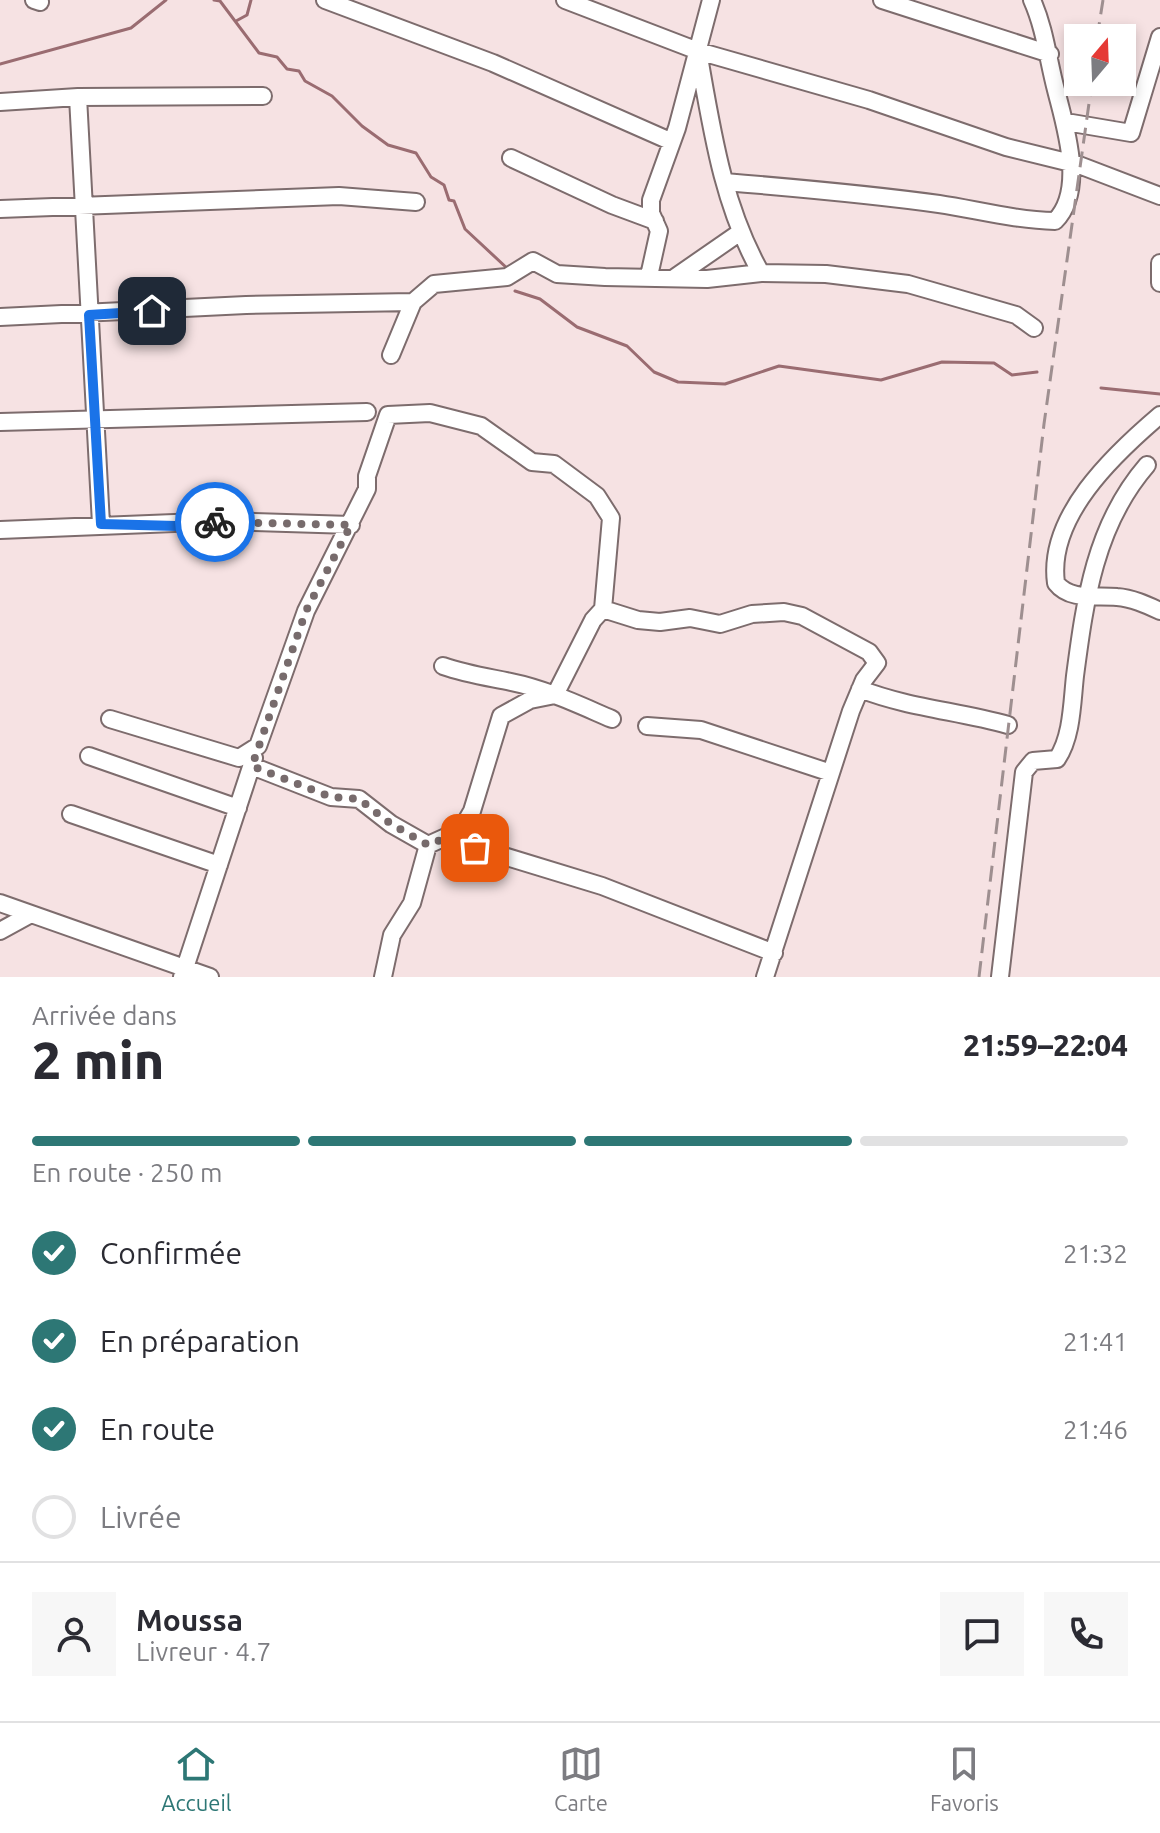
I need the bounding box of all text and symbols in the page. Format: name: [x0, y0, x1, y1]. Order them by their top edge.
north arrow: [1064, 24, 1136, 96]
map controls: [1064, 24, 1136, 96]
pin: [118, 277, 186, 345]
icon: home: [130, 289, 174, 333]
courier: [175, 482, 255, 562]
icon: bike: [193, 500, 237, 544]
pin: [441, 814, 509, 882]
icon: bag: [453, 826, 497, 870]
text: Arrivée dans: [32, 1001, 177, 1030]
text: 21:59–22:04: [963, 1028, 1128, 1062]
text: 2 min: [32, 1031, 164, 1089]
text: En route · 250 m: [32, 1158, 222, 1187]
icon: check: [32, 1231, 76, 1275]
text: Confirmée: [100, 1236, 242, 1270]
text: 21:32: [1063, 1239, 1128, 1268]
icon: check: [32, 1319, 76, 1363]
text: En préparation: [100, 1324, 300, 1358]
text: 21:41: [1063, 1327, 1128, 1356]
icon: check: [32, 1407, 76, 1451]
text: En route: [100, 1412, 215, 1446]
text: 21:46: [1063, 1415, 1128, 1444]
text: Livrée: [100, 1500, 182, 1534]
button: person: [32, 1592, 116, 1676]
button: chat: [940, 1592, 1024, 1676]
button: phone: [1044, 1592, 1128, 1676]
text: Moussa: [136, 1603, 243, 1637]
text: Livreur · 4.7: [136, 1637, 271, 1666]
tab: Accueil: [161, 1742, 232, 1815]
tab: Carte: [554, 1742, 608, 1815]
tab: Favoris: [930, 1742, 999, 1815]

